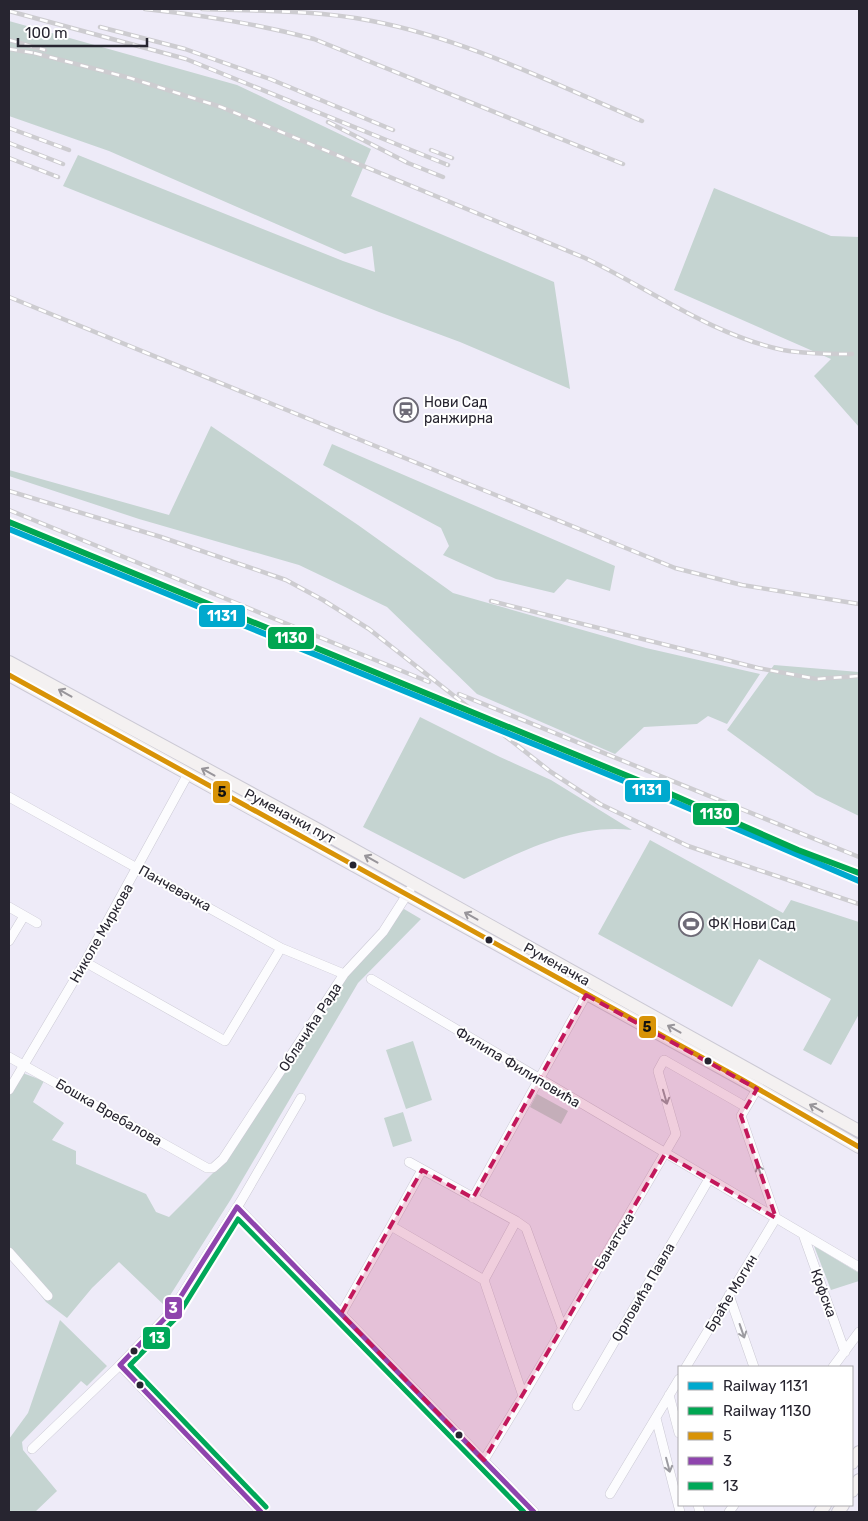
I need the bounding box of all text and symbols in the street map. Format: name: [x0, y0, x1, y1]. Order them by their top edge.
scale bar: [18, 15, 146, 47]
text: 100 m: [25, 24, 67, 42]
place label: Нови Сад ранжирна: [424, 394, 493, 427]
station icon: Нови Сад ранжирна: [393, 397, 419, 423]
line badge: 1131: [198, 604, 246, 628]
text: 1131: [207, 608, 237, 625]
line badge: 1130: [267, 626, 315, 650]
text: 1130: [275, 630, 307, 647]
one-way arrow: [58, 688, 73, 698]
one-way arrow: [201, 766, 215, 776]
line badge: 1131: [624, 779, 671, 803]
line badge: 5: [212, 780, 231, 804]
text: 1131: [632, 782, 662, 799]
text: 5: [217, 784, 227, 801]
street label: Руменачки пут: [241, 785, 338, 848]
line badge: 1130: [692, 802, 740, 826]
text: 1130: [700, 806, 732, 823]
one-way arrow: [364, 854, 379, 864]
unlabelled marker: [348, 860, 358, 870]
street label: Панчевачка: [136, 862, 214, 915]
street label: Николе Миркова: [66, 881, 137, 986]
one-way arrow: [465, 910, 479, 920]
sports icon: ФК Нови Сад: [678, 911, 704, 937]
place label: ФК Нови Сад: [708, 916, 796, 933]
unlabelled marker: [484, 935, 494, 945]
street label: Руменачка: [521, 939, 593, 990]
street label: Облачића Рада: [275, 980, 345, 1075]
line badge: 5: [638, 1015, 657, 1039]
text: 5: [642, 1019, 652, 1036]
street label: Филипа Филиповића: [452, 1023, 583, 1111]
one-way arrow: [667, 1024, 682, 1034]
unlabelled marker: [703, 1056, 713, 1066]
street label: Бошка Вребалова: [53, 1075, 165, 1150]
one-way arrow: [661, 1088, 671, 1104]
one-way arrow: [810, 1102, 824, 1112]
one-way arrow: [755, 1165, 764, 1180]
street label: Банатска: [591, 1210, 638, 1273]
street label: Орловића Павла: [608, 1240, 679, 1345]
street label: Браће Могин: [702, 1252, 761, 1335]
street label: Крфска: [807, 1267, 840, 1320]
line badge: 3: [164, 1296, 183, 1320]
text: 3: [168, 1300, 178, 1317]
one-way arrow: [738, 1323, 747, 1339]
line badge: 13: [142, 1326, 171, 1350]
text: 13: [149, 1330, 165, 1347]
unlabelled marker: [129, 1346, 139, 1356]
legend: [678, 1366, 853, 1506]
text: Railway 1131: [723, 1377, 808, 1395]
unlabelled marker: [135, 1380, 145, 1390]
text: Railway 1130: [723, 1402, 811, 1420]
text: 5: [723, 1427, 732, 1445]
unlabelled marker: [454, 1430, 464, 1440]
text: 3: [723, 1452, 732, 1470]
one-way arrow: [664, 1457, 673, 1473]
text: 13: [723, 1477, 738, 1495]

